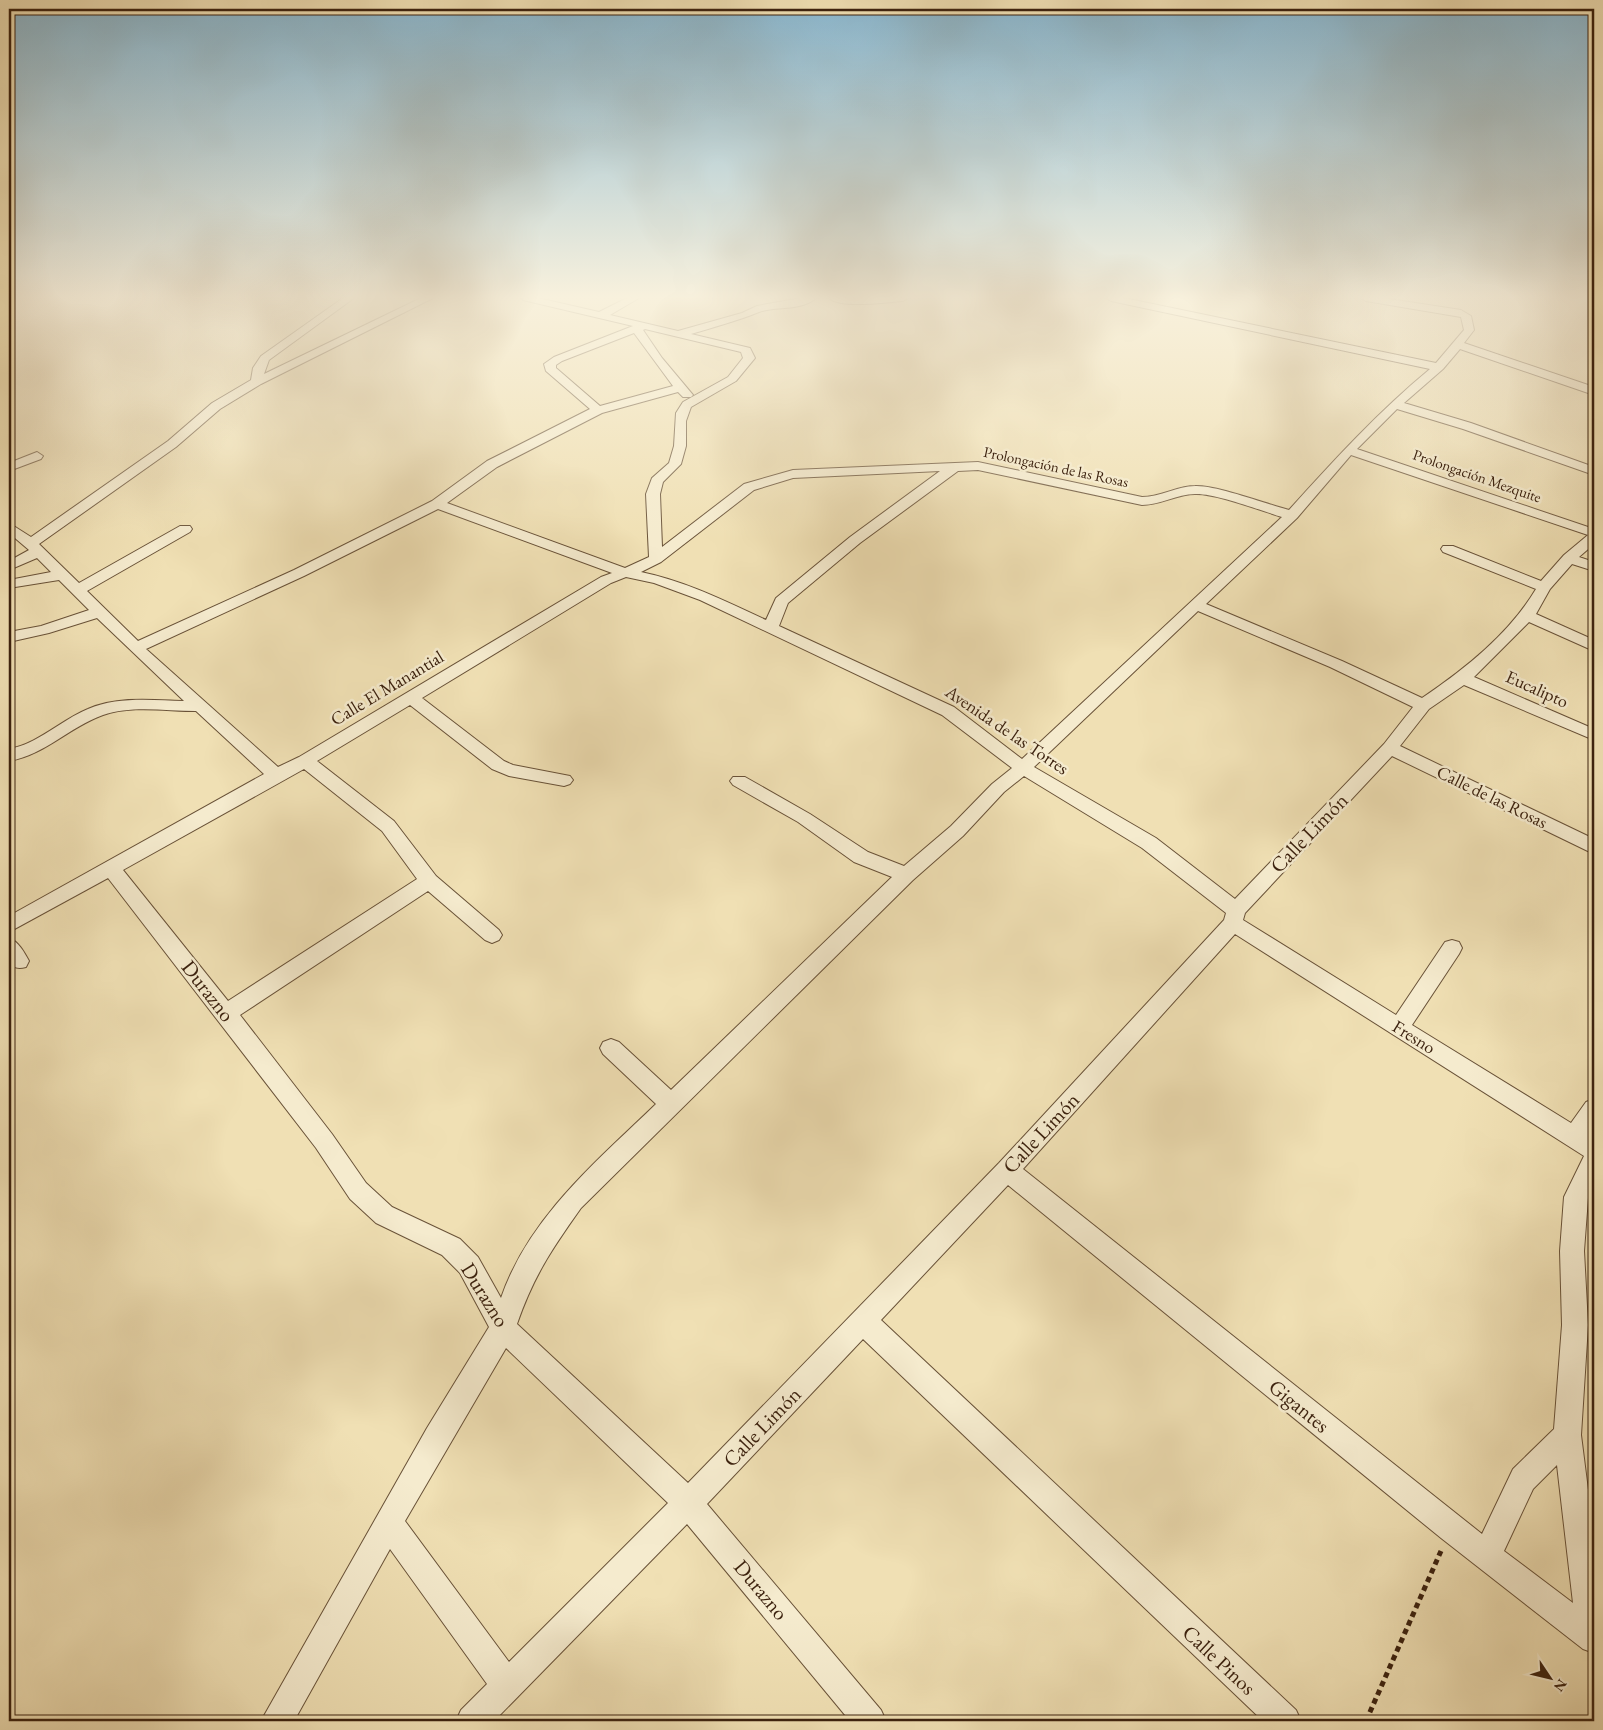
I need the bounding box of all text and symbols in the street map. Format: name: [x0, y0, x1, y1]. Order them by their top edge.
street label: Prolongación de las Rosas: [982, 442, 1130, 491]
street label: Prolongación Mezquite: [1410, 445, 1544, 506]
street label: Calle El Manantial: [326, 645, 448, 730]
street label: Eucalipto: [1502, 665, 1572, 713]
street label: Avenida de las Torres: [940, 679, 1074, 779]
street label: Calle de las Rosas: [1433, 760, 1552, 833]
street label: Calle Limón: [1264, 787, 1353, 878]
street label: Durazno: [176, 954, 241, 1027]
street label: Fresno: [1388, 1015, 1440, 1059]
street label: Calle Limón: [996, 1087, 1085, 1179]
street label: Durazno: [455, 1257, 516, 1332]
street label: Gigantes: [1263, 1373, 1335, 1438]
street label: Calle Limón: [717, 1381, 806, 1472]
street label: Durazno: [728, 1554, 795, 1626]
street label: Calle Pinos: [1177, 1619, 1262, 1701]
north arrow: [1526, 1652, 1576, 1702]
text: N: [1550, 1676, 1571, 1696]

